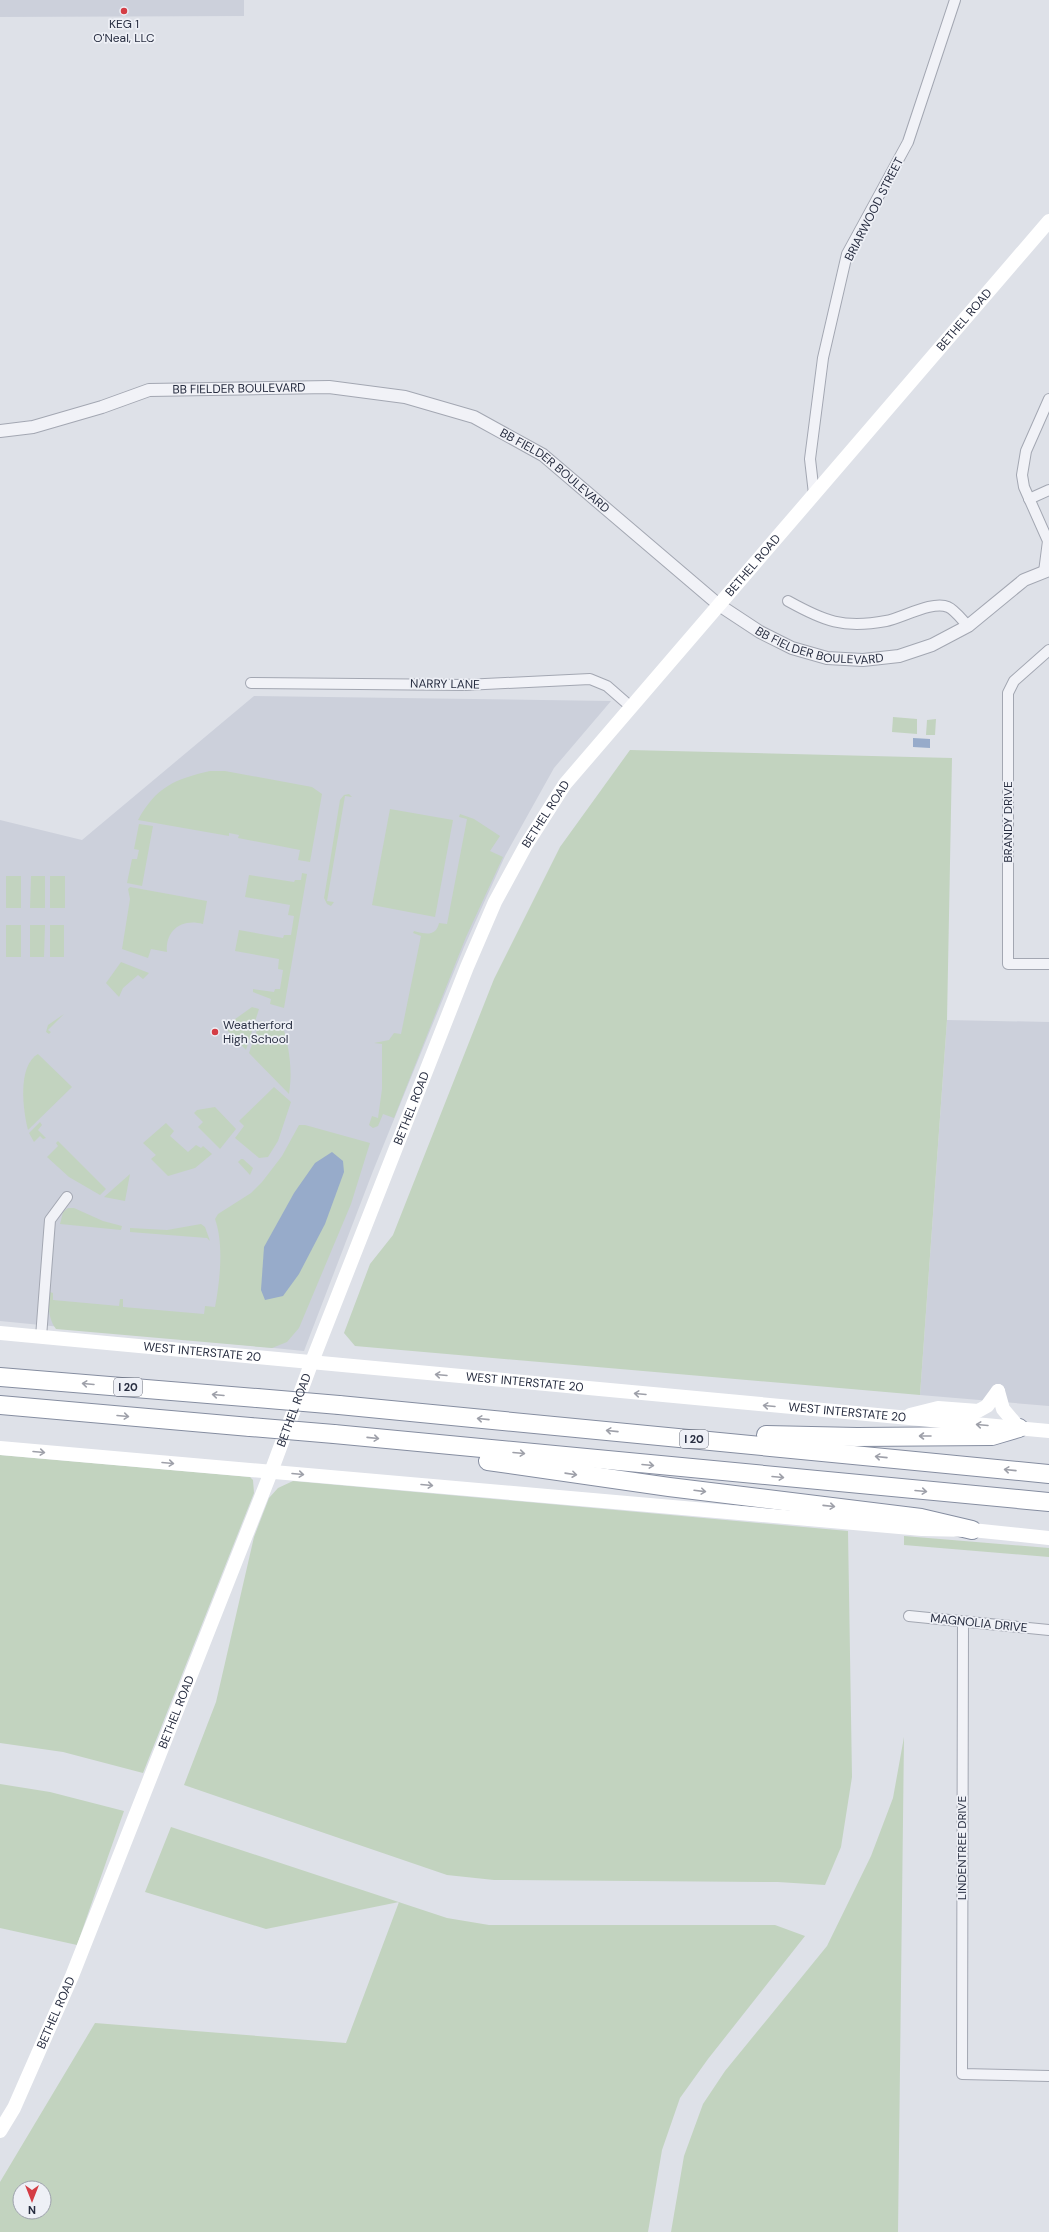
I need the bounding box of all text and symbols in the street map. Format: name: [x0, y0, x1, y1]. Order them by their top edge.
marker: KEG 1 O'Neal, LLC: [119, 6, 129, 16]
place label: KEG 1 O'Neal, LLC: [93, 16, 155, 46]
street label: BRIARWOOD STREET: [841, 154, 907, 264]
street label: BETHEL ROAD: [933, 285, 995, 354]
street label: BB FIELDER BOULEVARD: [172, 379, 306, 398]
street label: BB FIELDER BOULEVARD: [497, 425, 613, 516]
street label: BETHEL ROAD: [722, 531, 784, 600]
street label: BB FIELDER BOULEVARD: [752, 623, 884, 668]
street label: NARRY LANE: [410, 675, 480, 693]
street label: BETHEL ROAD: [518, 777, 573, 851]
street label: BRANDY DRIVE: [1000, 781, 1016, 863]
place label: Weatherford High School: [223, 1017, 293, 1047]
marker: Weatherford High School: [210, 1027, 220, 1037]
street label: BETHEL ROAD: [390, 1069, 433, 1147]
street label: WEST INTERSTATE 20: [143, 1338, 262, 1365]
street label: WEST INTERSTATE 20: [465, 1369, 584, 1395]
street label: BETHEL ROAD: [273, 1371, 315, 1449]
one-way arrow: [435, 1372, 448, 1379]
road number: I 20: [114, 1378, 142, 1396]
one-way arrow: [82, 1381, 95, 1388]
one-way arrow: [634, 1390, 647, 1397]
one-way arrow: [212, 1391, 225, 1398]
street label: WEST INTERSTATE 20: [788, 1399, 907, 1426]
one-way arrow: [763, 1402, 776, 1409]
one-way arrow: [116, 1413, 129, 1420]
one-way arrow: [477, 1415, 490, 1422]
one-way arrow: [976, 1421, 989, 1429]
one-way arrow: [606, 1428, 619, 1435]
road number: I 20: [680, 1430, 708, 1448]
one-way arrow: [919, 1433, 932, 1440]
one-way arrow: [366, 1435, 379, 1442]
one-way arrow: [32, 1448, 45, 1455]
one-way arrow: [512, 1449, 525, 1456]
one-way arrow: [875, 1453, 888, 1461]
one-way arrow: [161, 1459, 174, 1467]
one-way arrow: [641, 1461, 654, 1468]
one-way arrow: [1004, 1466, 1017, 1473]
one-way arrow: [564, 1470, 577, 1478]
one-way arrow: [291, 1471, 304, 1478]
one-way arrow: [771, 1473, 784, 1480]
one-way arrow: [420, 1482, 433, 1489]
one-way arrow: [693, 1487, 706, 1495]
one-way arrow: [914, 1487, 927, 1494]
one-way arrow: [822, 1503, 835, 1510]
street label: MAGNOLIA DRIVE: [930, 1610, 1029, 1636]
street label: BETHEL ROAD: [155, 1673, 198, 1751]
street label: LINDENTREE DRIVE: [954, 1796, 970, 1900]
street label: BETHEL ROAD: [33, 1974, 79, 2051]
north arrow: [12, 2180, 52, 2220]
text: N: [28, 2203, 36, 2217]

